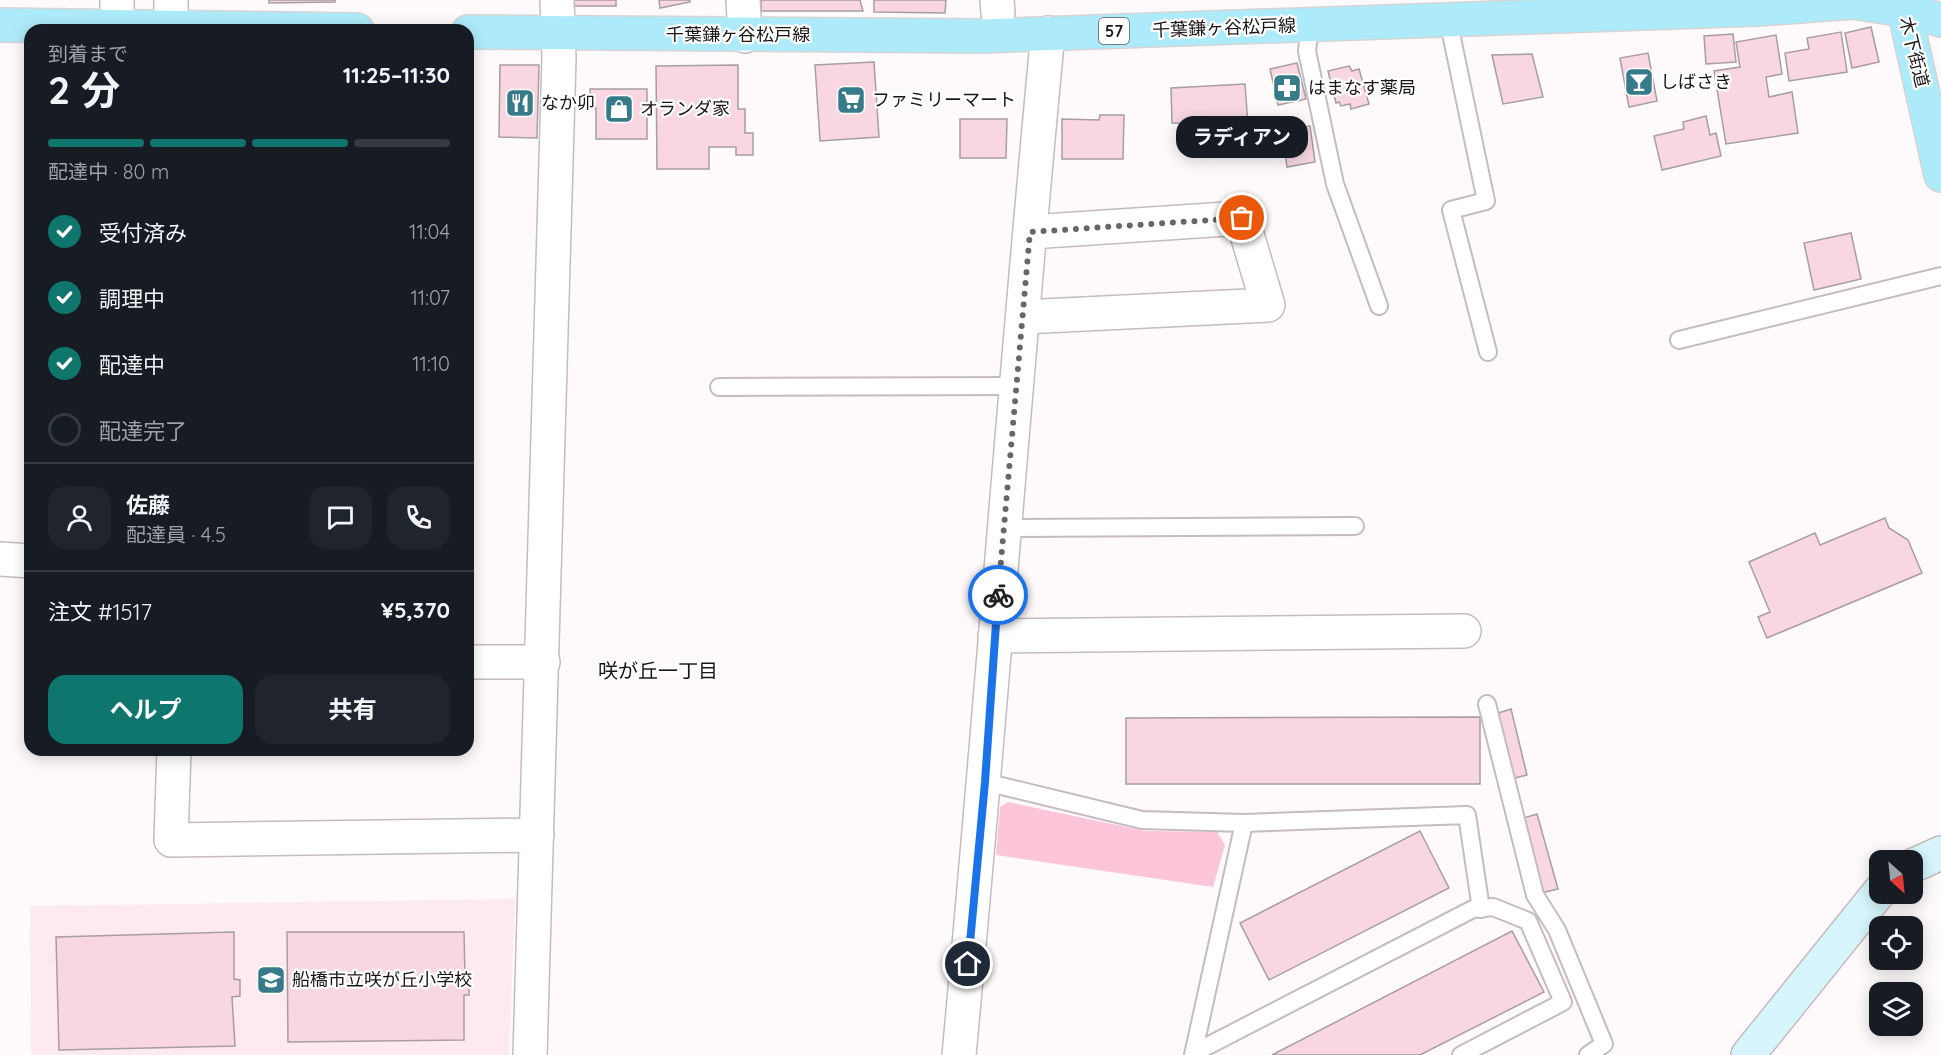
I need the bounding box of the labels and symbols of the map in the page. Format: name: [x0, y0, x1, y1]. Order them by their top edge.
street label: 千葉鎌ヶ谷松戸線: [1152, 13, 1296, 42]
street label: 木下街道: [1895, 14, 1934, 90]
road number: 57: [1099, 18, 1129, 44]
street label: 千葉鎌ヶ谷松戸線: [666, 23, 810, 46]
bar icon: しばさき: [1623, 66, 1655, 98]
place label: しばさき: [1660, 70, 1732, 93]
pharmacy icon: はまなす薬局: [1271, 72, 1303, 104]
place label: はまなす薬局: [1308, 76, 1416, 99]
supermarket icon: ファミリーマート: [835, 84, 867, 116]
restaurant icon: なか卯: [504, 87, 536, 119]
place label: ファミリーマート: [872, 88, 1016, 111]
place label: なか卯: [541, 91, 595, 114]
shop icon: オランダ家: [603, 93, 635, 125]
place label: オランダ家: [640, 97, 730, 120]
callout: ラディアン: [1176, 116, 1308, 158]
pin: [1216, 192, 1267, 243]
courier: [968, 565, 1028, 625]
district label: 咲が丘一丁目: [598, 658, 718, 683]
north arrow: [1869, 850, 1923, 904]
pin: [942, 938, 993, 989]
school or university icon: 船橋市立咲が丘小学校: [255, 964, 287, 996]
place label: 船橋市立咲が丘小学校: [292, 968, 472, 991]

